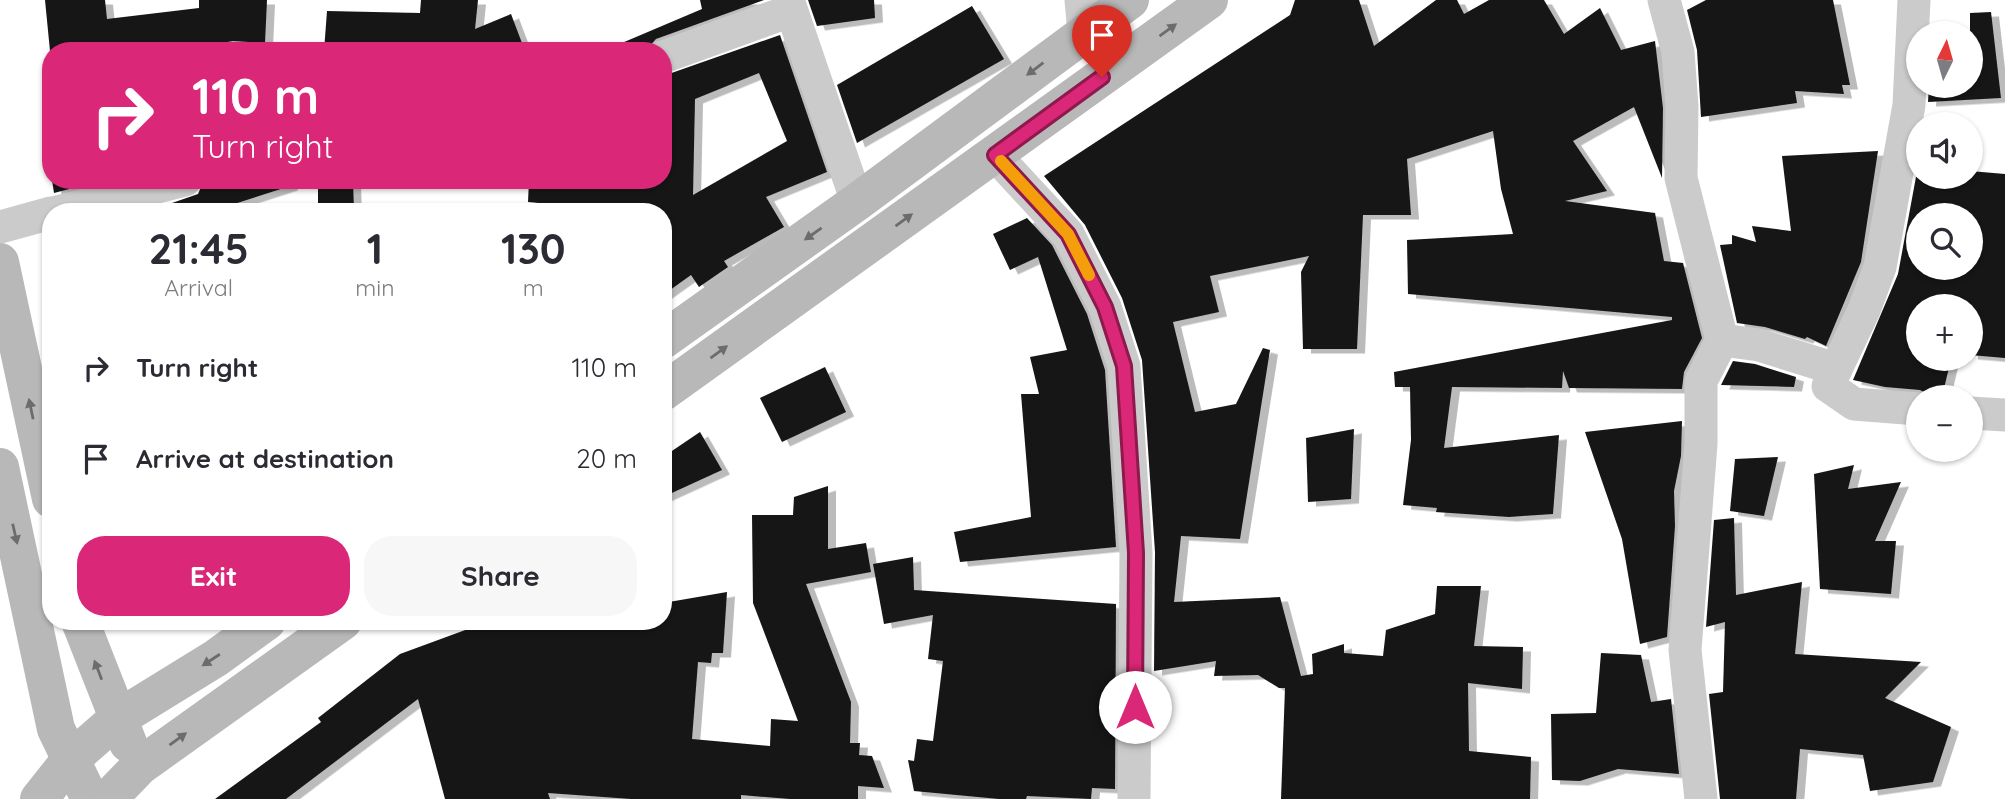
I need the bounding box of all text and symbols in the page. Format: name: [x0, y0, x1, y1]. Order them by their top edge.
pin: [1072, 5, 1132, 77]
icon: arrive: [1083, 16, 1121, 54]
north arrow: [1906, 21, 1983, 98]
map controls: [1906, 21, 1983, 462]
one-way arrow: [1159, 23, 1177, 37]
one-way arrow: [1026, 62, 1044, 76]
text: 110 m: [192, 65, 319, 126]
icon: right: [77, 70, 168, 161]
button: sound: [1906, 112, 1983, 189]
text: Turn right: [192, 126, 333, 166]
button: search: [1906, 203, 1983, 280]
one-way arrow: [895, 213, 913, 227]
text: 21:45: [148, 222, 249, 275]
text: 1: [367, 222, 383, 275]
text: 130: [501, 222, 566, 275]
one-way arrow: [804, 226, 822, 240]
text: Arrival: [164, 273, 233, 302]
text: min: [355, 273, 395, 302]
text: m: [523, 273, 544, 302]
button: +: [1906, 294, 1983, 371]
one-way arrow: [710, 345, 728, 359]
icon: right: [77, 349, 115, 387]
text: Turn right: [136, 351, 258, 384]
text: 110 m: [571, 351, 637, 384]
button: −: [1906, 385, 1983, 462]
one-way arrow: [25, 398, 36, 420]
icon: arrive: [77, 440, 115, 478]
text: Arrive at destination: [136, 442, 394, 475]
text: 20 m: [576, 442, 637, 475]
one-way arrow: [10, 523, 21, 545]
button: Exit: [77, 536, 350, 616]
button: Share: [364, 536, 637, 616]
one-way arrow: [202, 654, 221, 667]
one-way arrow: [92, 660, 103, 681]
position arrow: [1098, 670, 1172, 744]
one-way arrow: [169, 732, 187, 746]

